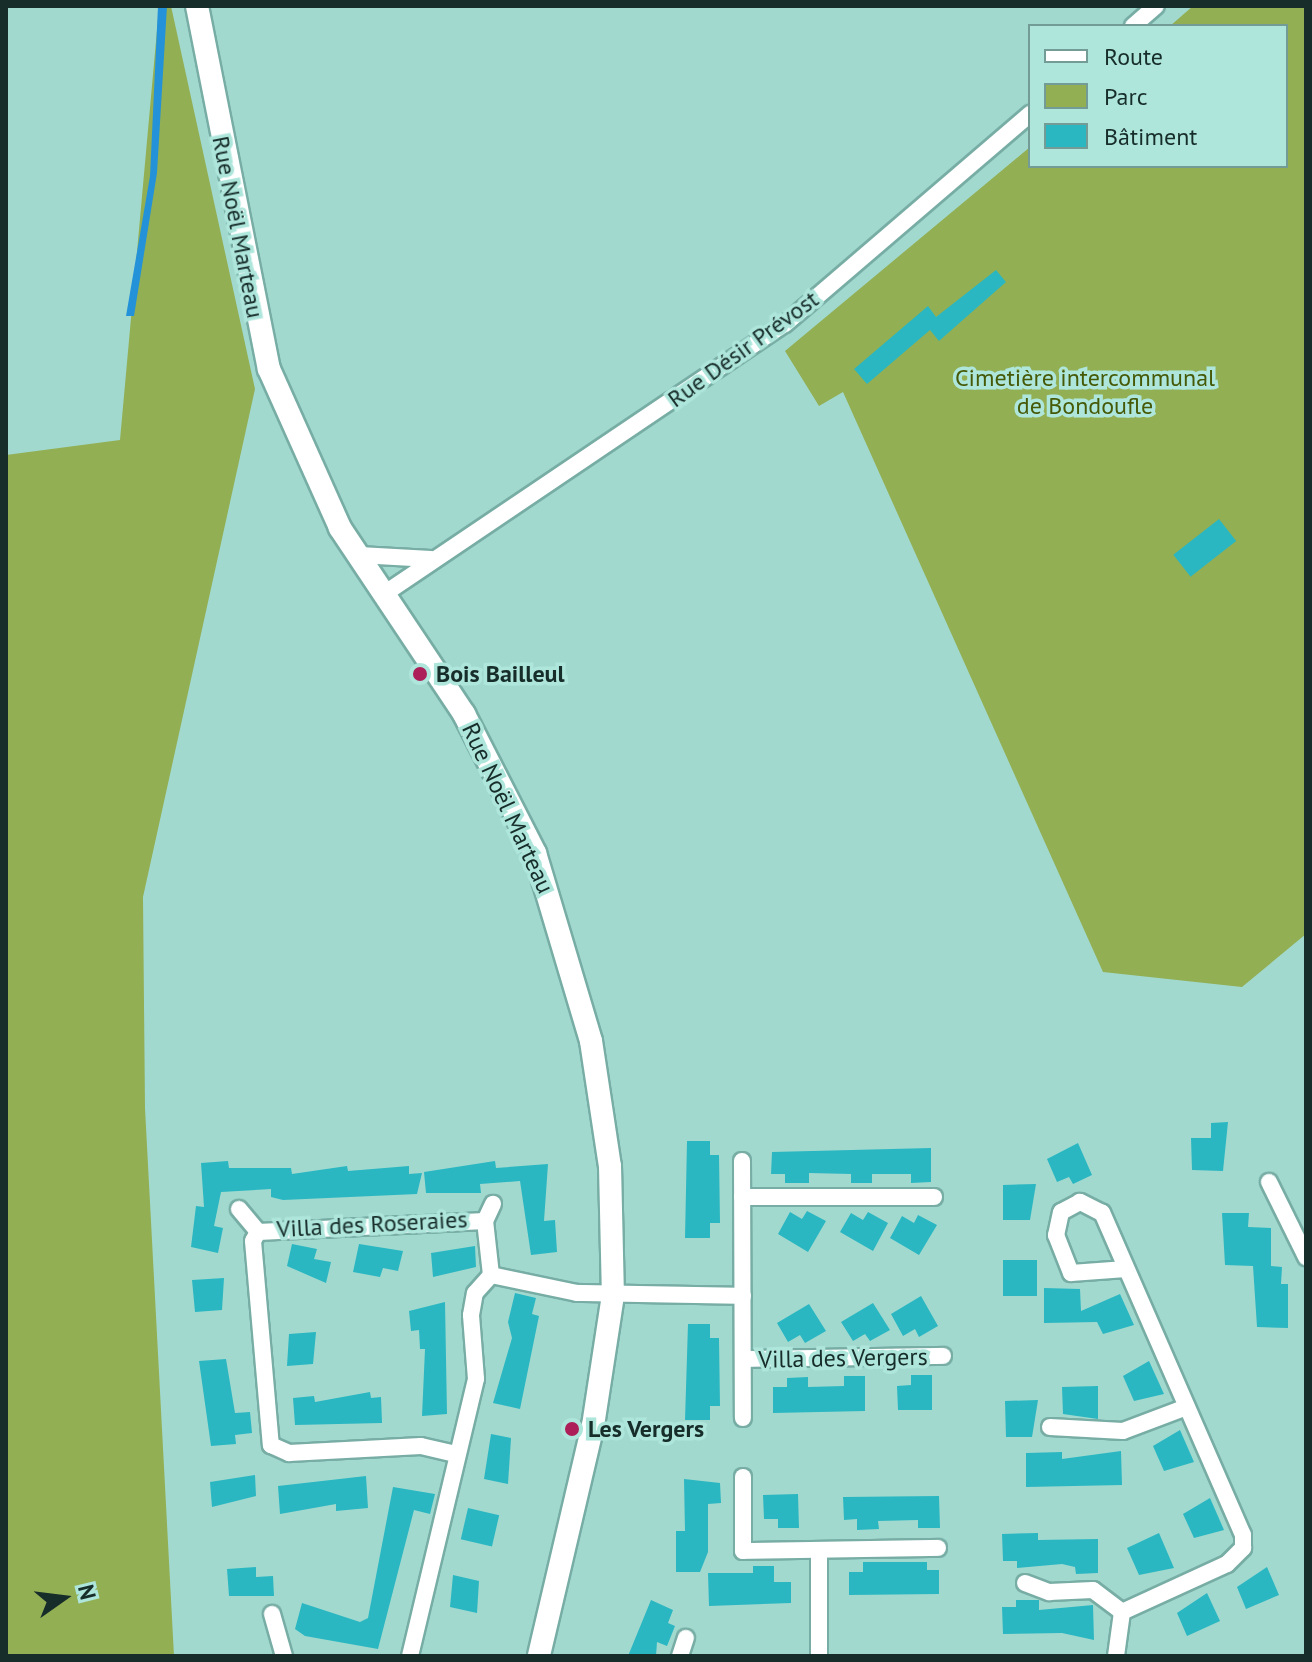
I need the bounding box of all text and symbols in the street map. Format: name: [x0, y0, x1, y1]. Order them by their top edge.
legend: [1028, 24, 1288, 168]
text: Route: [1104, 41, 1163, 72]
text: Parc: [1104, 81, 1147, 112]
text: Bâtiment: [1104, 121, 1197, 152]
street label: Rue Noël Marteau: [206, 134, 270, 320]
street label: Rue Désir Prévost: [662, 285, 824, 413]
park label: Cimetière intercommunal de Bondoufle: [955, 364, 1215, 420]
place label: Bois Bailleul: [436, 660, 565, 688]
marker: Bois Bailleul: [411, 665, 429, 683]
street label: Rue Noël Marteau: [456, 718, 560, 898]
street label: Villa des Roseraies: [276, 1205, 468, 1243]
street label: Villa des Vergers: [758, 1342, 928, 1374]
place label: Les Vergers: [588, 1415, 705, 1443]
marker: Les Vergers: [563, 1420, 581, 1438]
north arrow: [24, 1558, 104, 1638]
text: N: [72, 1582, 103, 1603]

